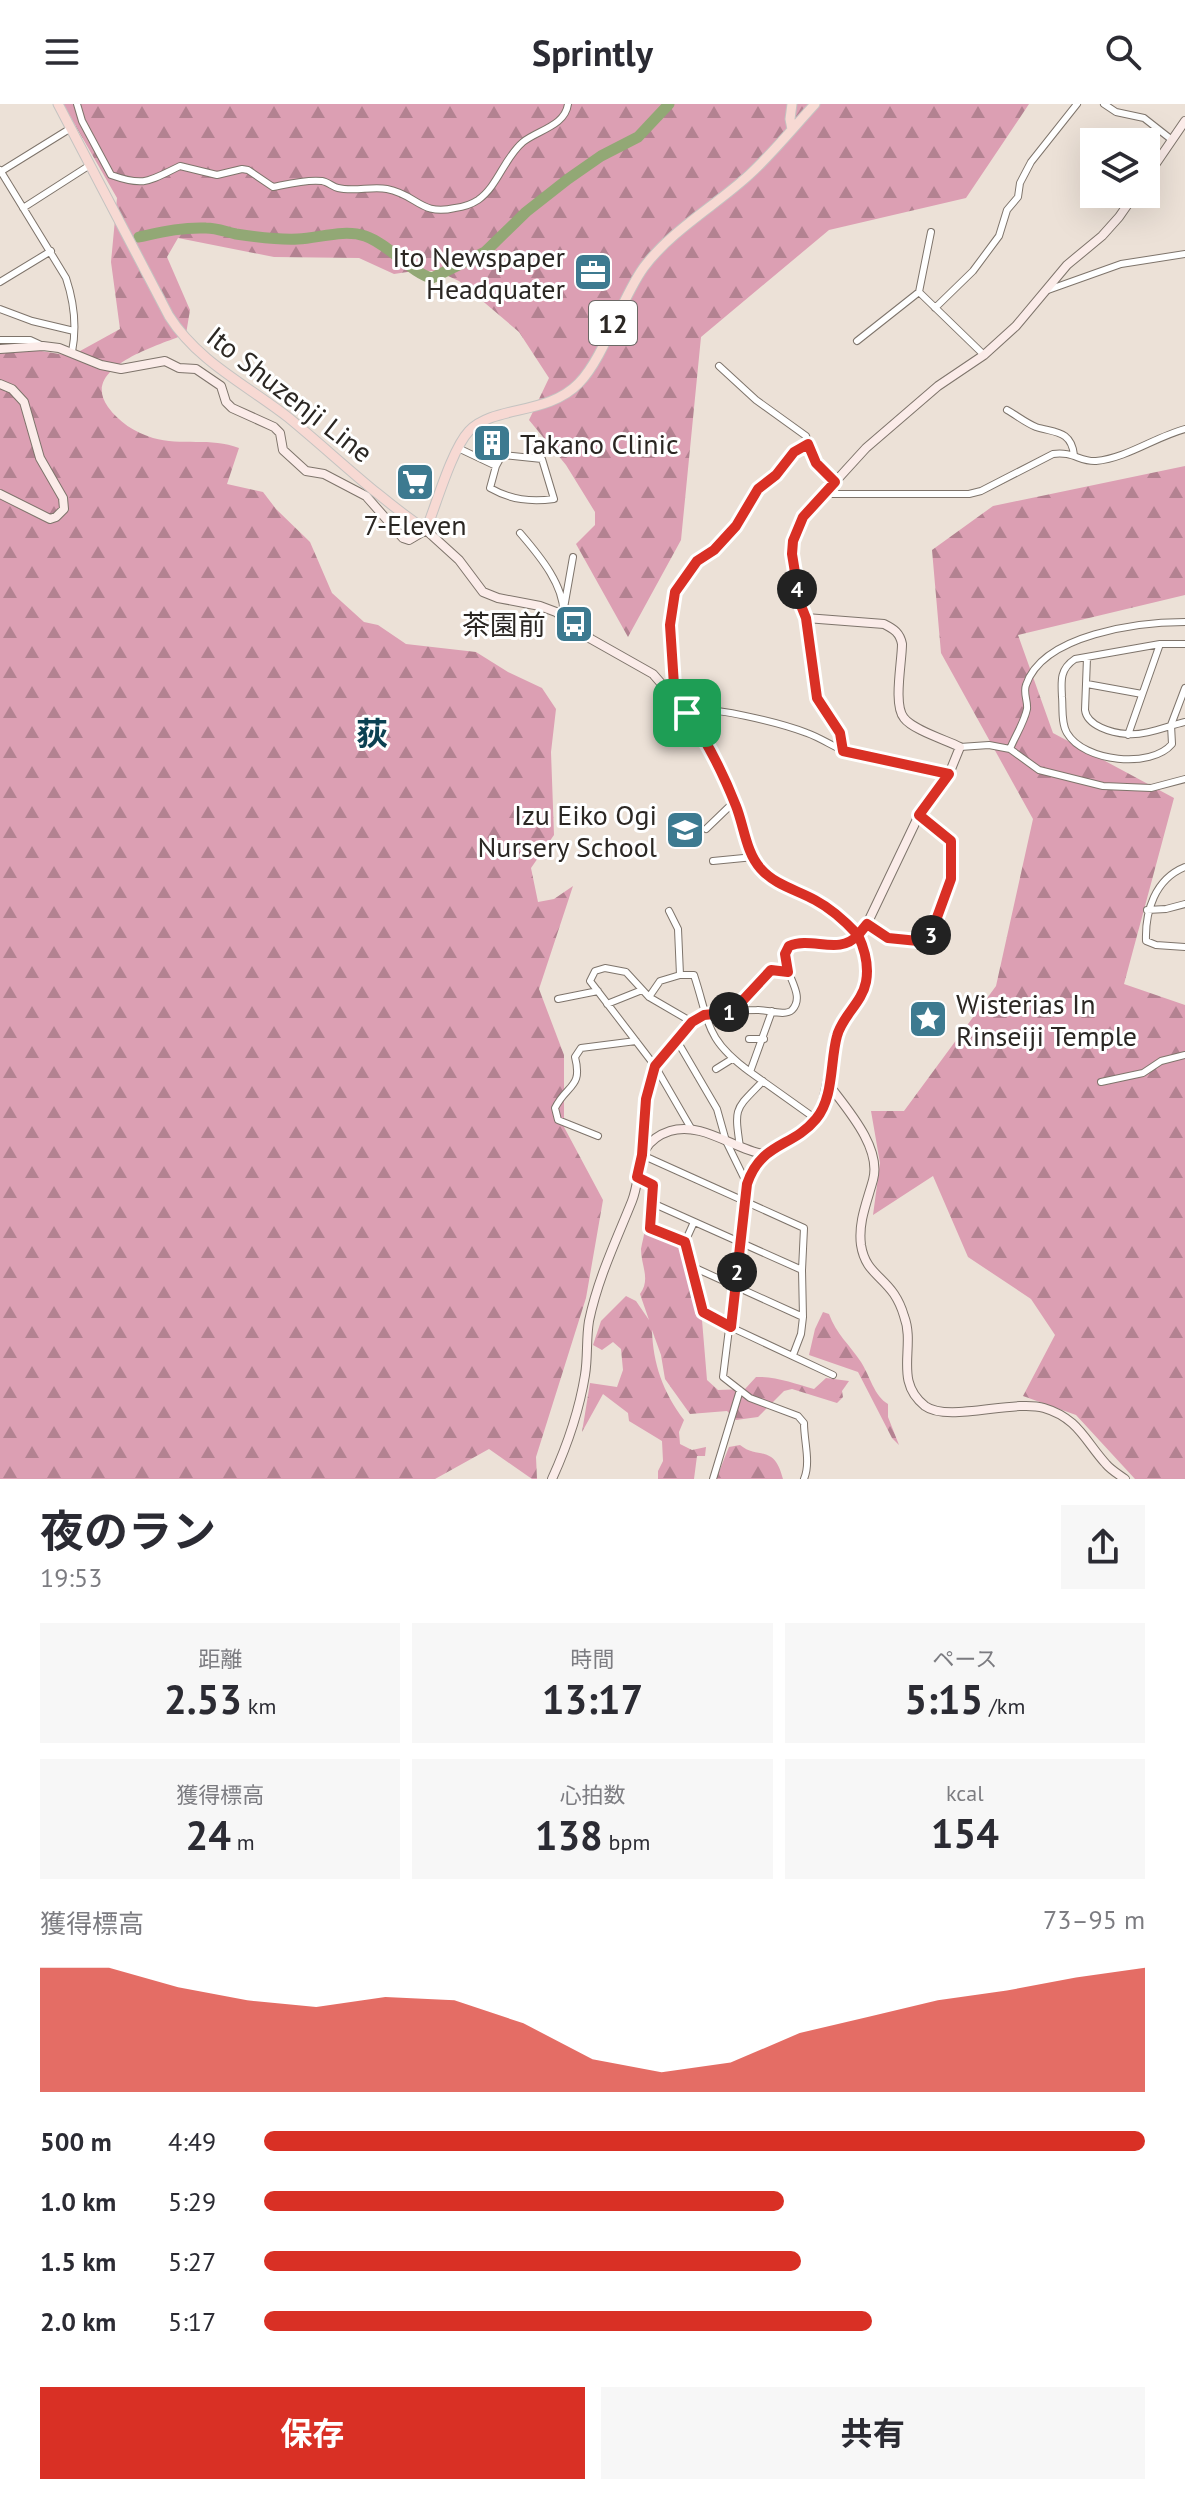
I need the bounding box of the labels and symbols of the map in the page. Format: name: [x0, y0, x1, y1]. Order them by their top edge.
place label: Ito Newspaper Headquater: [392, 238, 565, 307]
office icon: Ito Newspaper Headquater: [572, 251, 614, 293]
road number: 12: [589, 301, 637, 345]
street label: Ito Shuzenji Line: [200, 318, 380, 470]
building icon: Takano Clinic: [471, 422, 513, 464]
place label: Takano Clinic: [520, 425, 679, 462]
supermarket icon: 7-Eleven: [394, 461, 436, 503]
place label: 7-Eleven: [363, 506, 467, 543]
pin: 4: [777, 569, 817, 609]
bus stop icon: 茶園前: [553, 603, 595, 645]
place label: 茶園前: [462, 606, 546, 643]
pin: [653, 679, 721, 747]
district label: 荻: [356, 712, 388, 754]
place label: Izu Eiko Ogi Nursery School: [477, 796, 657, 865]
school or university icon: Izu Eiko Ogi Nursery School: [664, 809, 706, 851]
pin: 3: [911, 915, 951, 955]
place label: Wisterias In Rinseiji Temple: [956, 985, 1137, 1054]
pin: 1: [709, 992, 749, 1032]
place icon: Wisterias In Rinseiji Temple: [907, 998, 949, 1040]
pin: 2: [717, 1252, 757, 1292]

